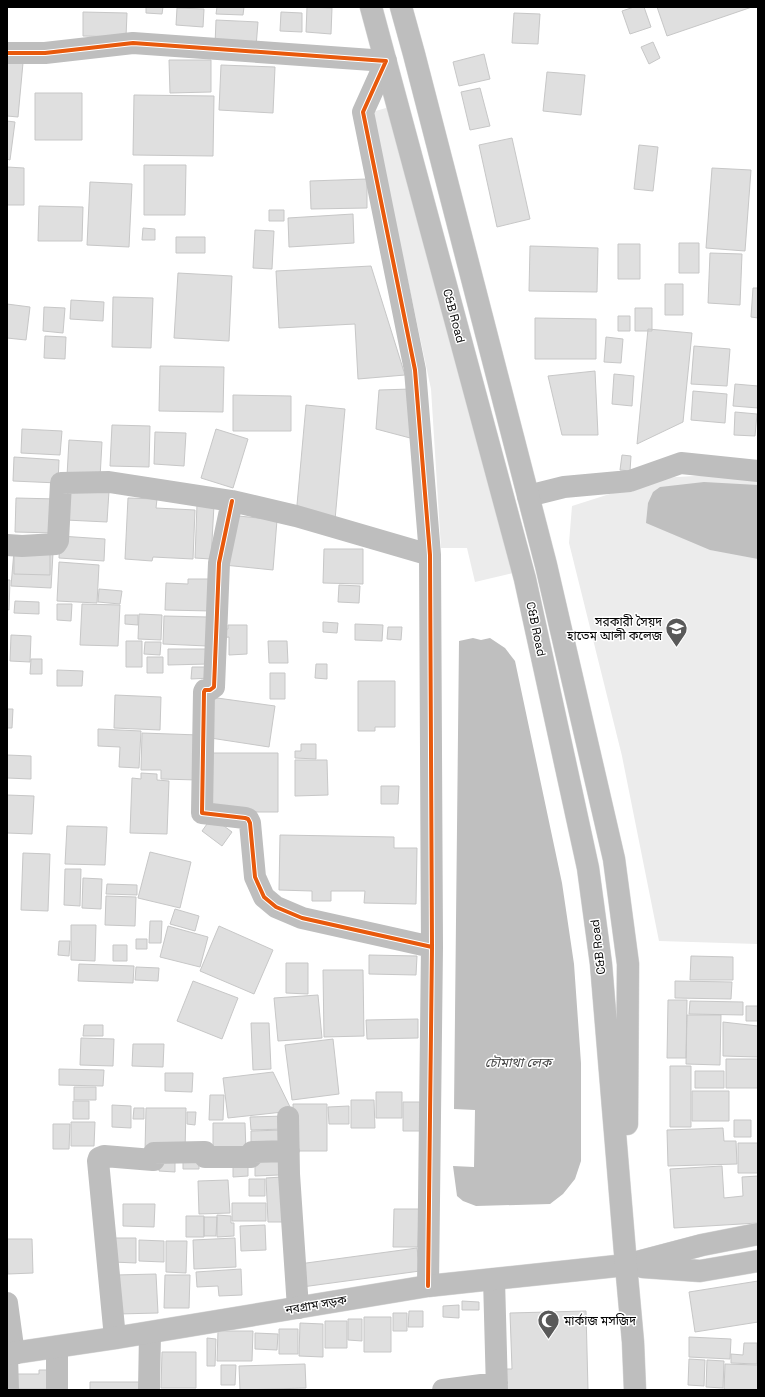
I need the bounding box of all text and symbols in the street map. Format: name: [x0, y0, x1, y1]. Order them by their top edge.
street label: C&B Road: [439, 287, 469, 345]
street label: C&B Road: [522, 600, 550, 658]
place label: সরকারী সৈয়দ হাতেম আলী কলেজ: [566, 614, 663, 644]
school or university icon: সরকারী সৈয়দ হাতেম আলী কলেজ: [664, 616, 690, 649]
street label: C&B Road: [587, 919, 609, 975]
water label: চৌমাথা লেক: [485, 1054, 554, 1071]
street label: নবগ্রাম সড়ক: [283, 1292, 348, 1318]
mosque icon: মার্কাজ মসজিদ: [536, 1308, 562, 1341]
place label: মার্কাজ মসজিদ: [563, 1313, 636, 1329]

